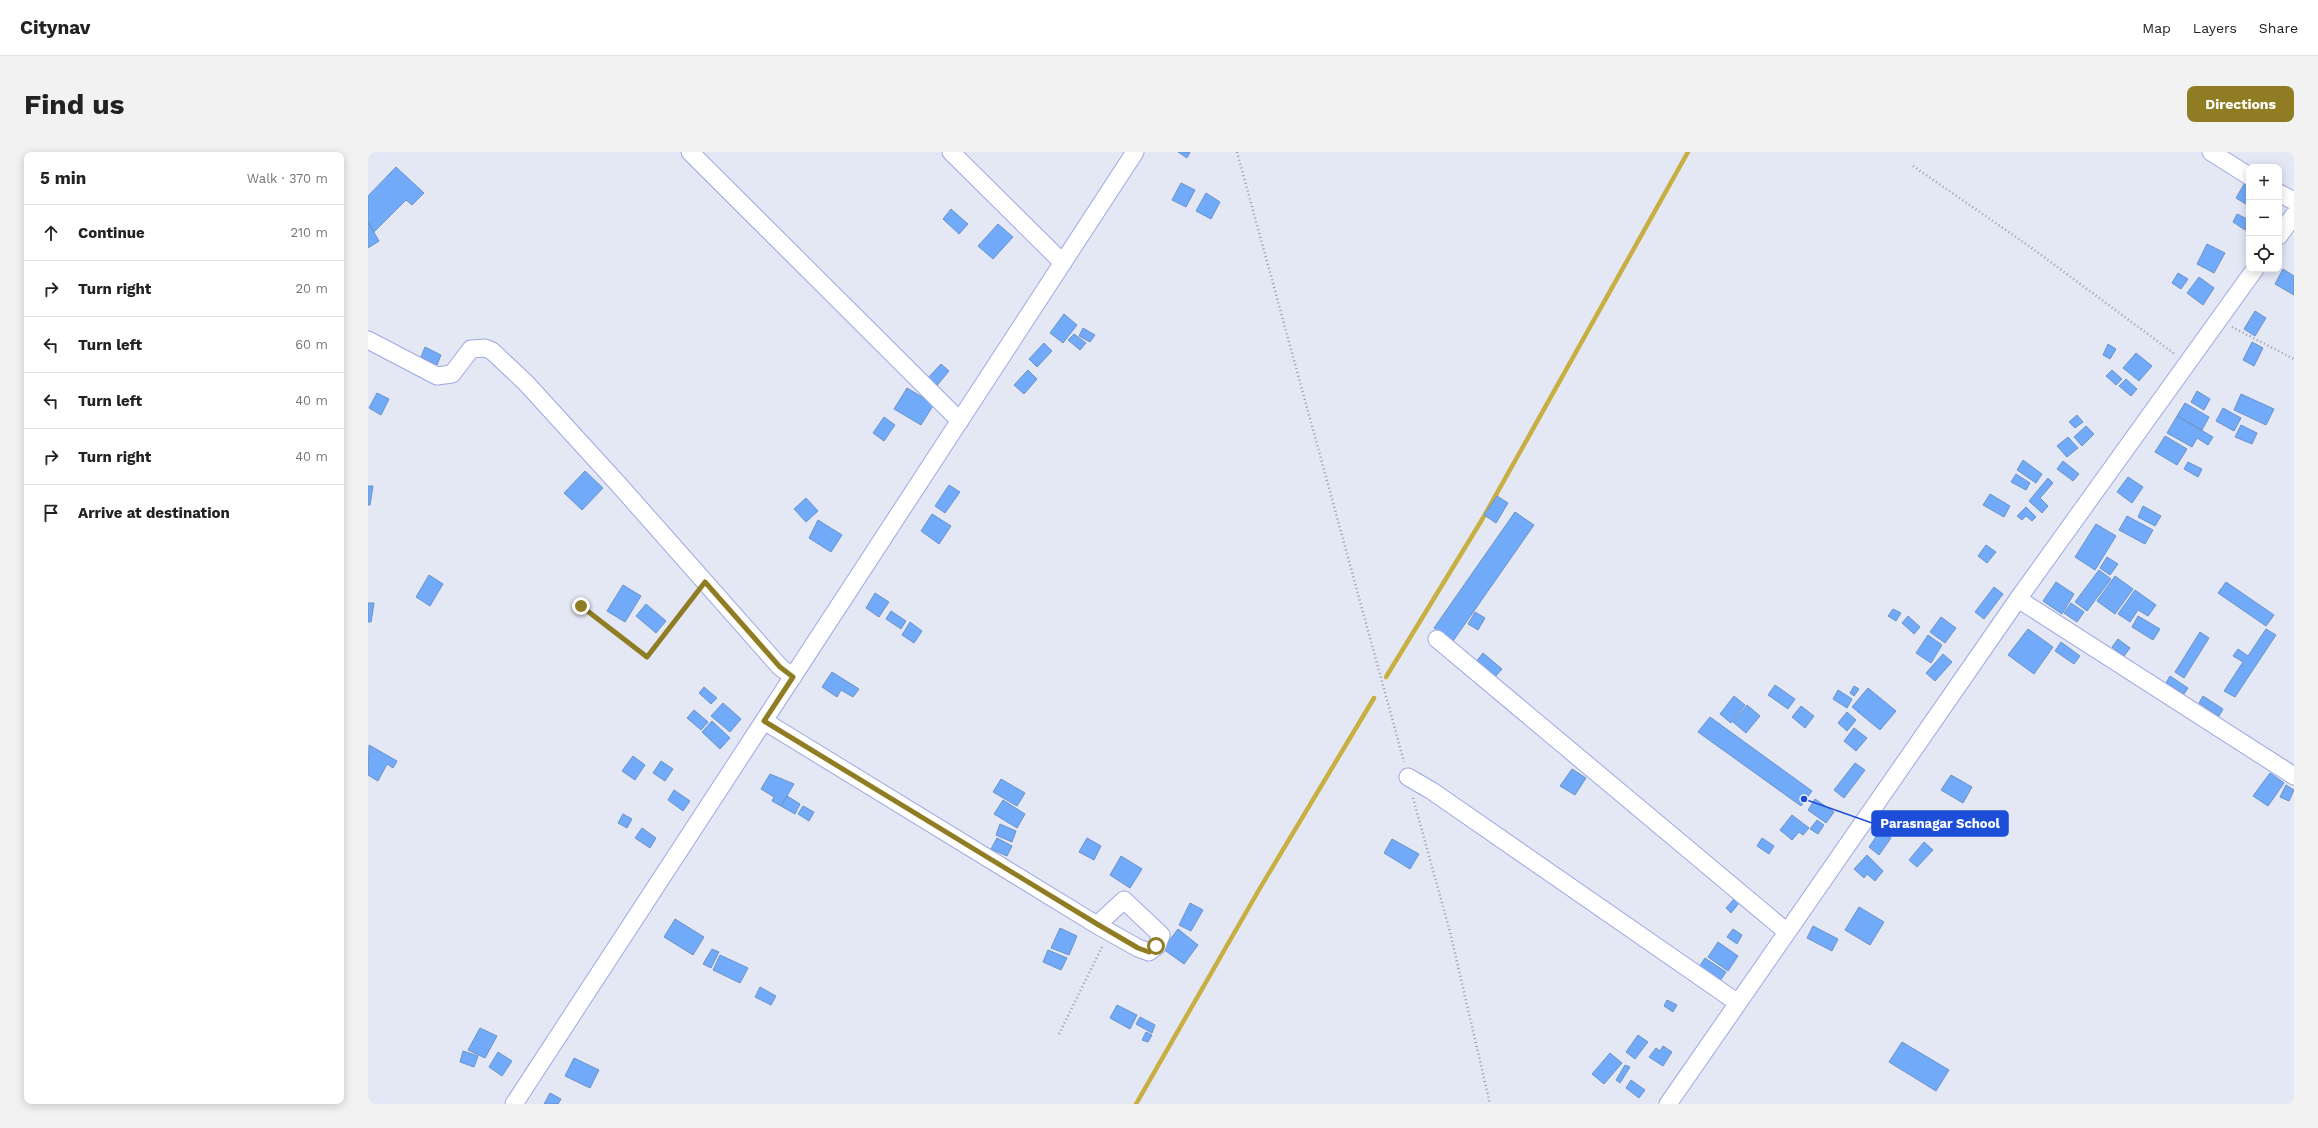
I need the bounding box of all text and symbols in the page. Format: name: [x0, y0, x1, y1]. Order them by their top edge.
text: Citynav: [20, 16, 91, 39]
text: Map: [2142, 20, 2171, 36]
text: Layers: [2193, 20, 2237, 36]
text: Share: [2259, 20, 2298, 36]
button: Directions: [2187, 86, 2294, 122]
text: Find us: [24, 88, 124, 121]
map controls: [2246, 164, 2282, 272]
button: +: [2246, 164, 2282, 200]
text: 5 min: [40, 168, 86, 188]
text: Walk · 370 m: [247, 171, 328, 186]
button: −: [2246, 200, 2282, 236]
icon: ahead: [40, 222, 62, 244]
text: Continue: [78, 224, 145, 242]
text: 210 m: [290, 225, 328, 240]
button: locate: [2246, 236, 2282, 272]
icon: right: [40, 278, 62, 300]
text: Turn right: [78, 280, 151, 298]
text: 20 m: [296, 281, 328, 296]
icon: left: [40, 334, 62, 356]
text: Turn left: [78, 336, 142, 354]
text: 60 m: [295, 337, 328, 352]
icon: left: [40, 390, 62, 412]
text: Turn left: [78, 392, 142, 410]
text: 40 m: [295, 393, 328, 408]
icon: right: [40, 446, 62, 468]
text: Turn right: [78, 448, 151, 466]
text: 40 m: [295, 449, 328, 464]
icon: arrive: [40, 502, 62, 524]
text: Arrive at destination: [78, 504, 230, 522]
route end: [572, 597, 590, 615]
callout: Parasnagar School: [1872, 811, 2008, 836]
text: Parasnagar School: [1880, 816, 2000, 831]
route start: [1147, 937, 1165, 955]

